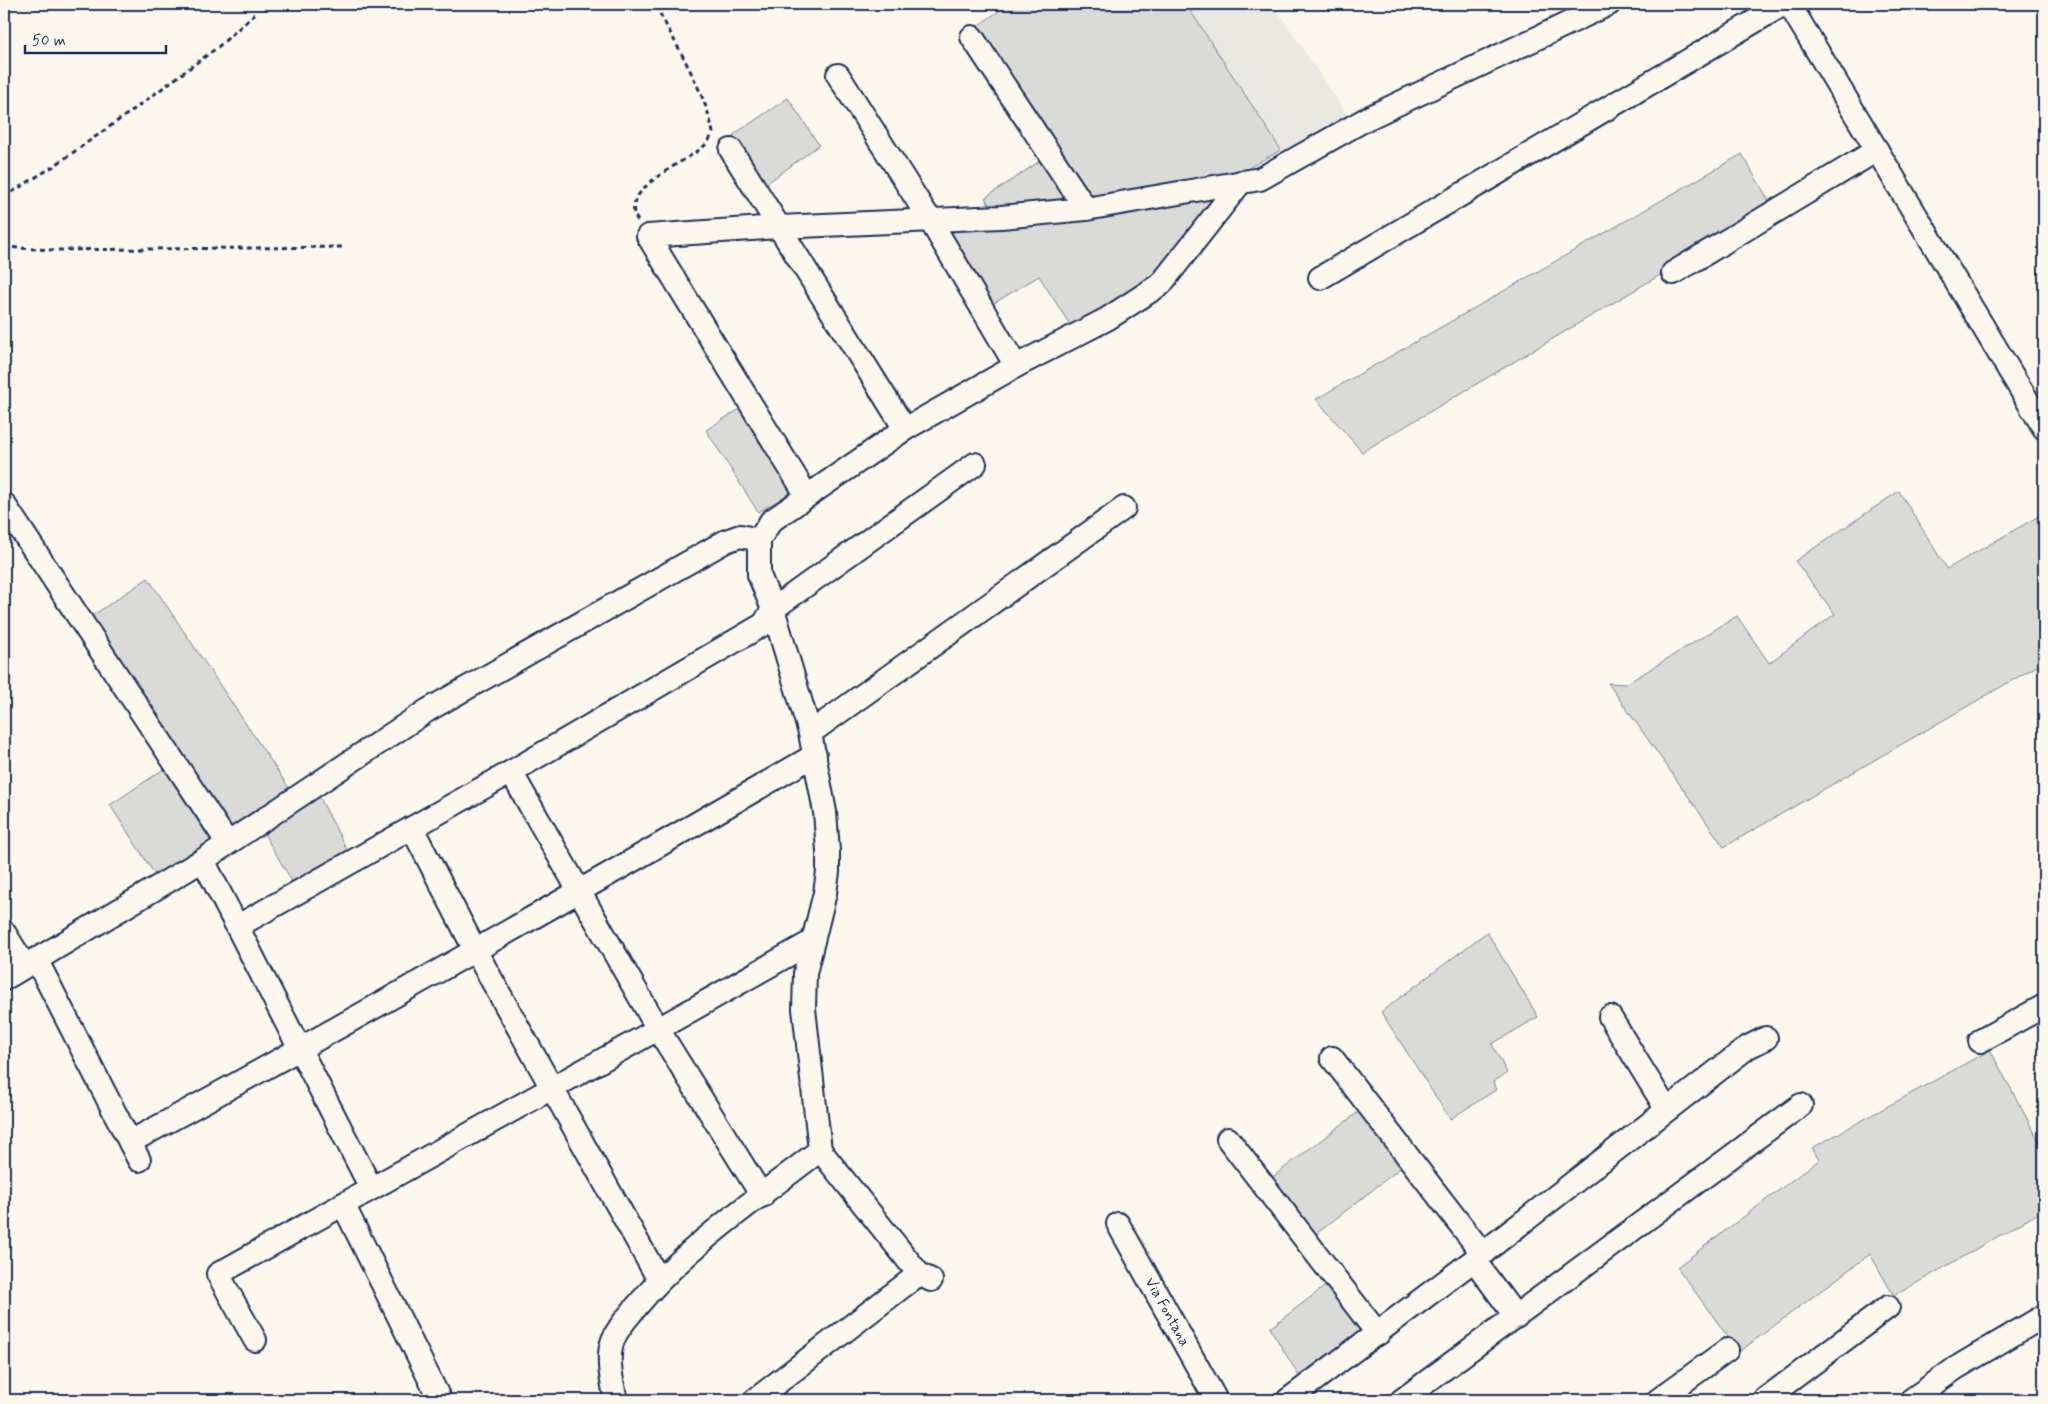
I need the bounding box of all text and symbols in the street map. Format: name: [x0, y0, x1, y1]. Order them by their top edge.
scale bar: [25, 22, 166, 54]
text: 50 m: [32, 31, 66, 51]
street label: Via Fontana: [1140, 1274, 1194, 1350]

